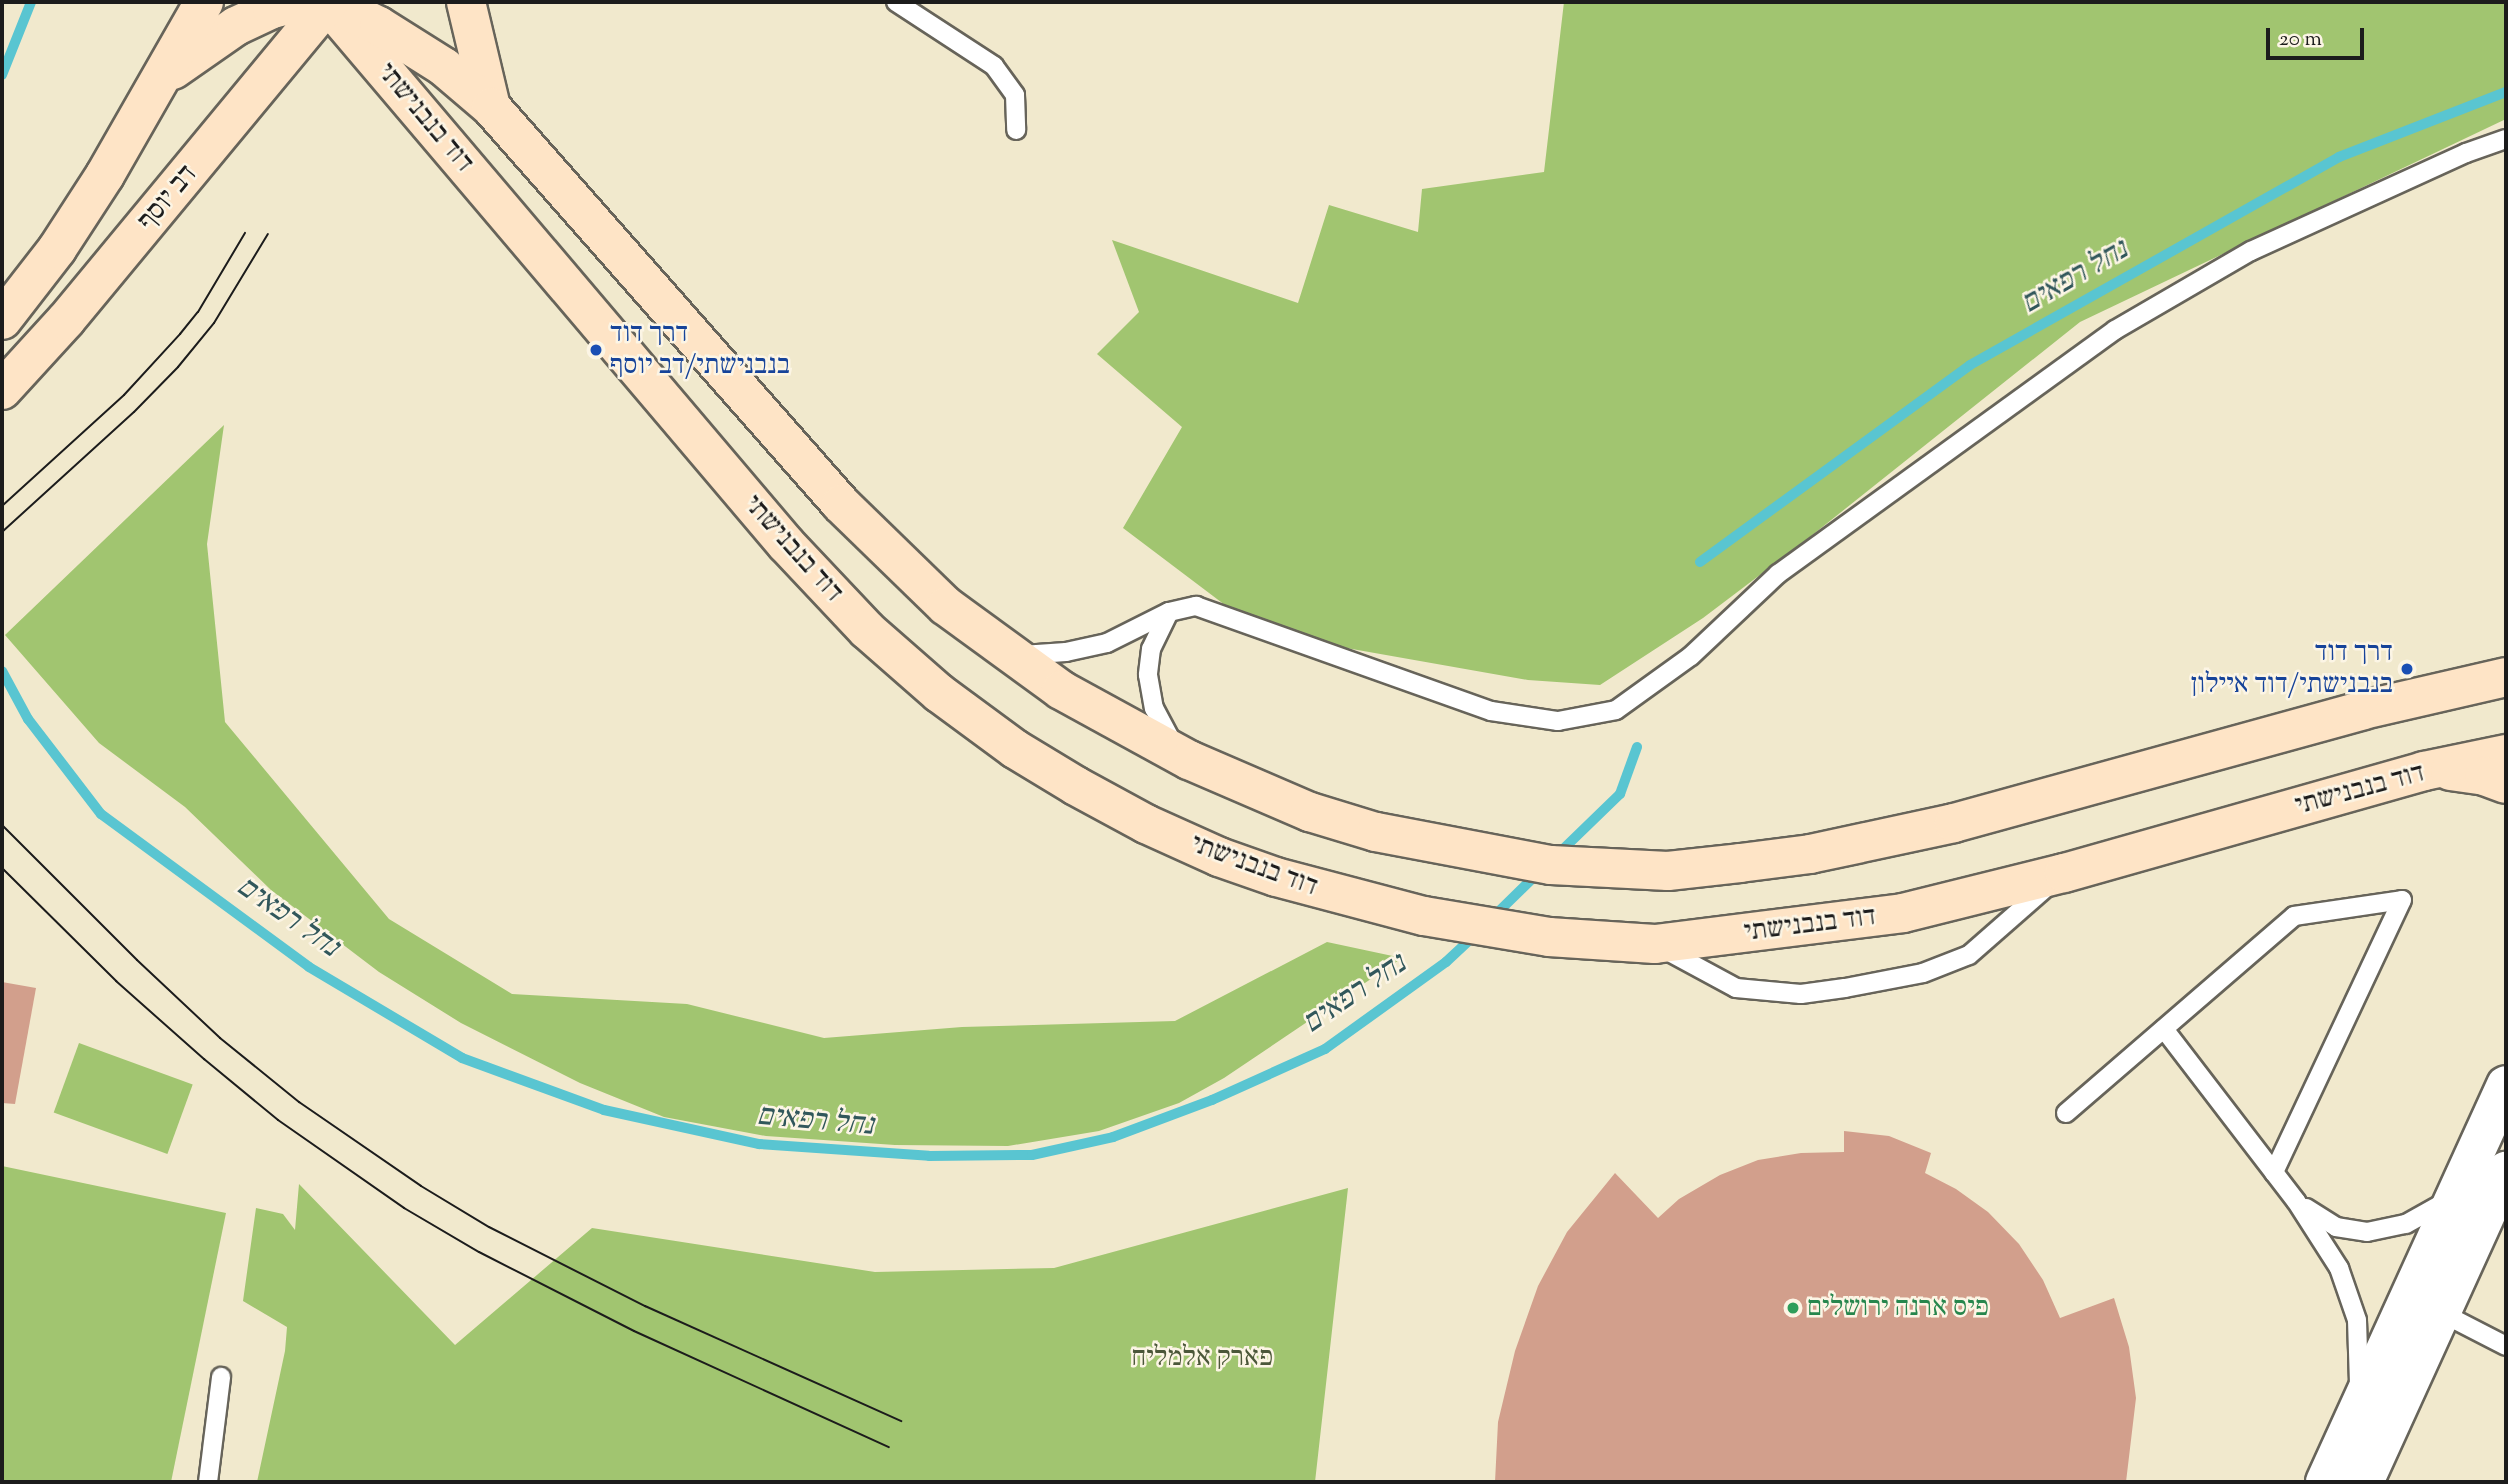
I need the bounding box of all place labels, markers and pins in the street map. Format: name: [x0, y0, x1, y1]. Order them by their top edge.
place label: דרך דוד בנבנישתי/דב יוסף: [610, 317, 790, 383]
marker: דרך דוד בנבנישתי/דב יוסף: [588, 342, 604, 358]
place label: דרך דוד בנבנישתי/דוד איילון: [2191, 636, 2393, 702]
marker: דרך דוד בנבנישתי/דוד איילון: [2399, 661, 2415, 677]
place label: פיס ארנה ירושלים: [1807, 1291, 1989, 1325]
marker: פיס ארנה ירושלים: [1785, 1300, 1801, 1316]

